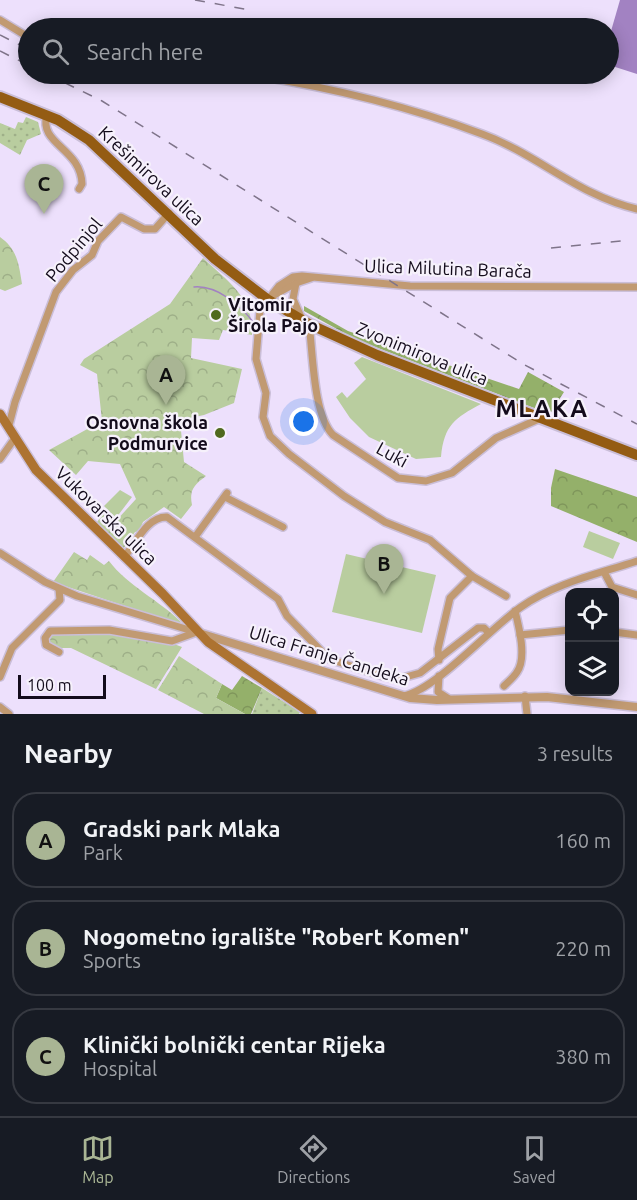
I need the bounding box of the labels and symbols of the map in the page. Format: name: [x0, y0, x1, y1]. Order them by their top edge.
street label: Krešimirova ulica: [95, 122, 208, 229]
pin: C: [24, 164, 63, 214]
street label: Podpinjol: [41, 213, 106, 285]
street label: Ulica Milutina Barača: [364, 255, 532, 281]
place label: Vitomir Širola Pajo: [228, 294, 318, 335]
marker: Vitomir Širola Pajo: [209, 308, 223, 322]
street label: Zvonimirova ulica: [354, 318, 491, 389]
pin: A: [146, 356, 186, 405]
district label: MLAKA: [495, 395, 589, 422]
your location: [289, 407, 318, 436]
place label: Osnovna škola Podmurvice: [86, 412, 208, 453]
marker: Osnovna škola Podmurvice: [213, 426, 227, 440]
street label: Luki: [373, 437, 412, 471]
street label: Vukovarska ulica: [52, 462, 161, 569]
pin: B: [364, 544, 404, 594]
street label: Ulica Franje Čandeka: [247, 620, 412, 689]
scale bar: [18, 672, 106, 700]

